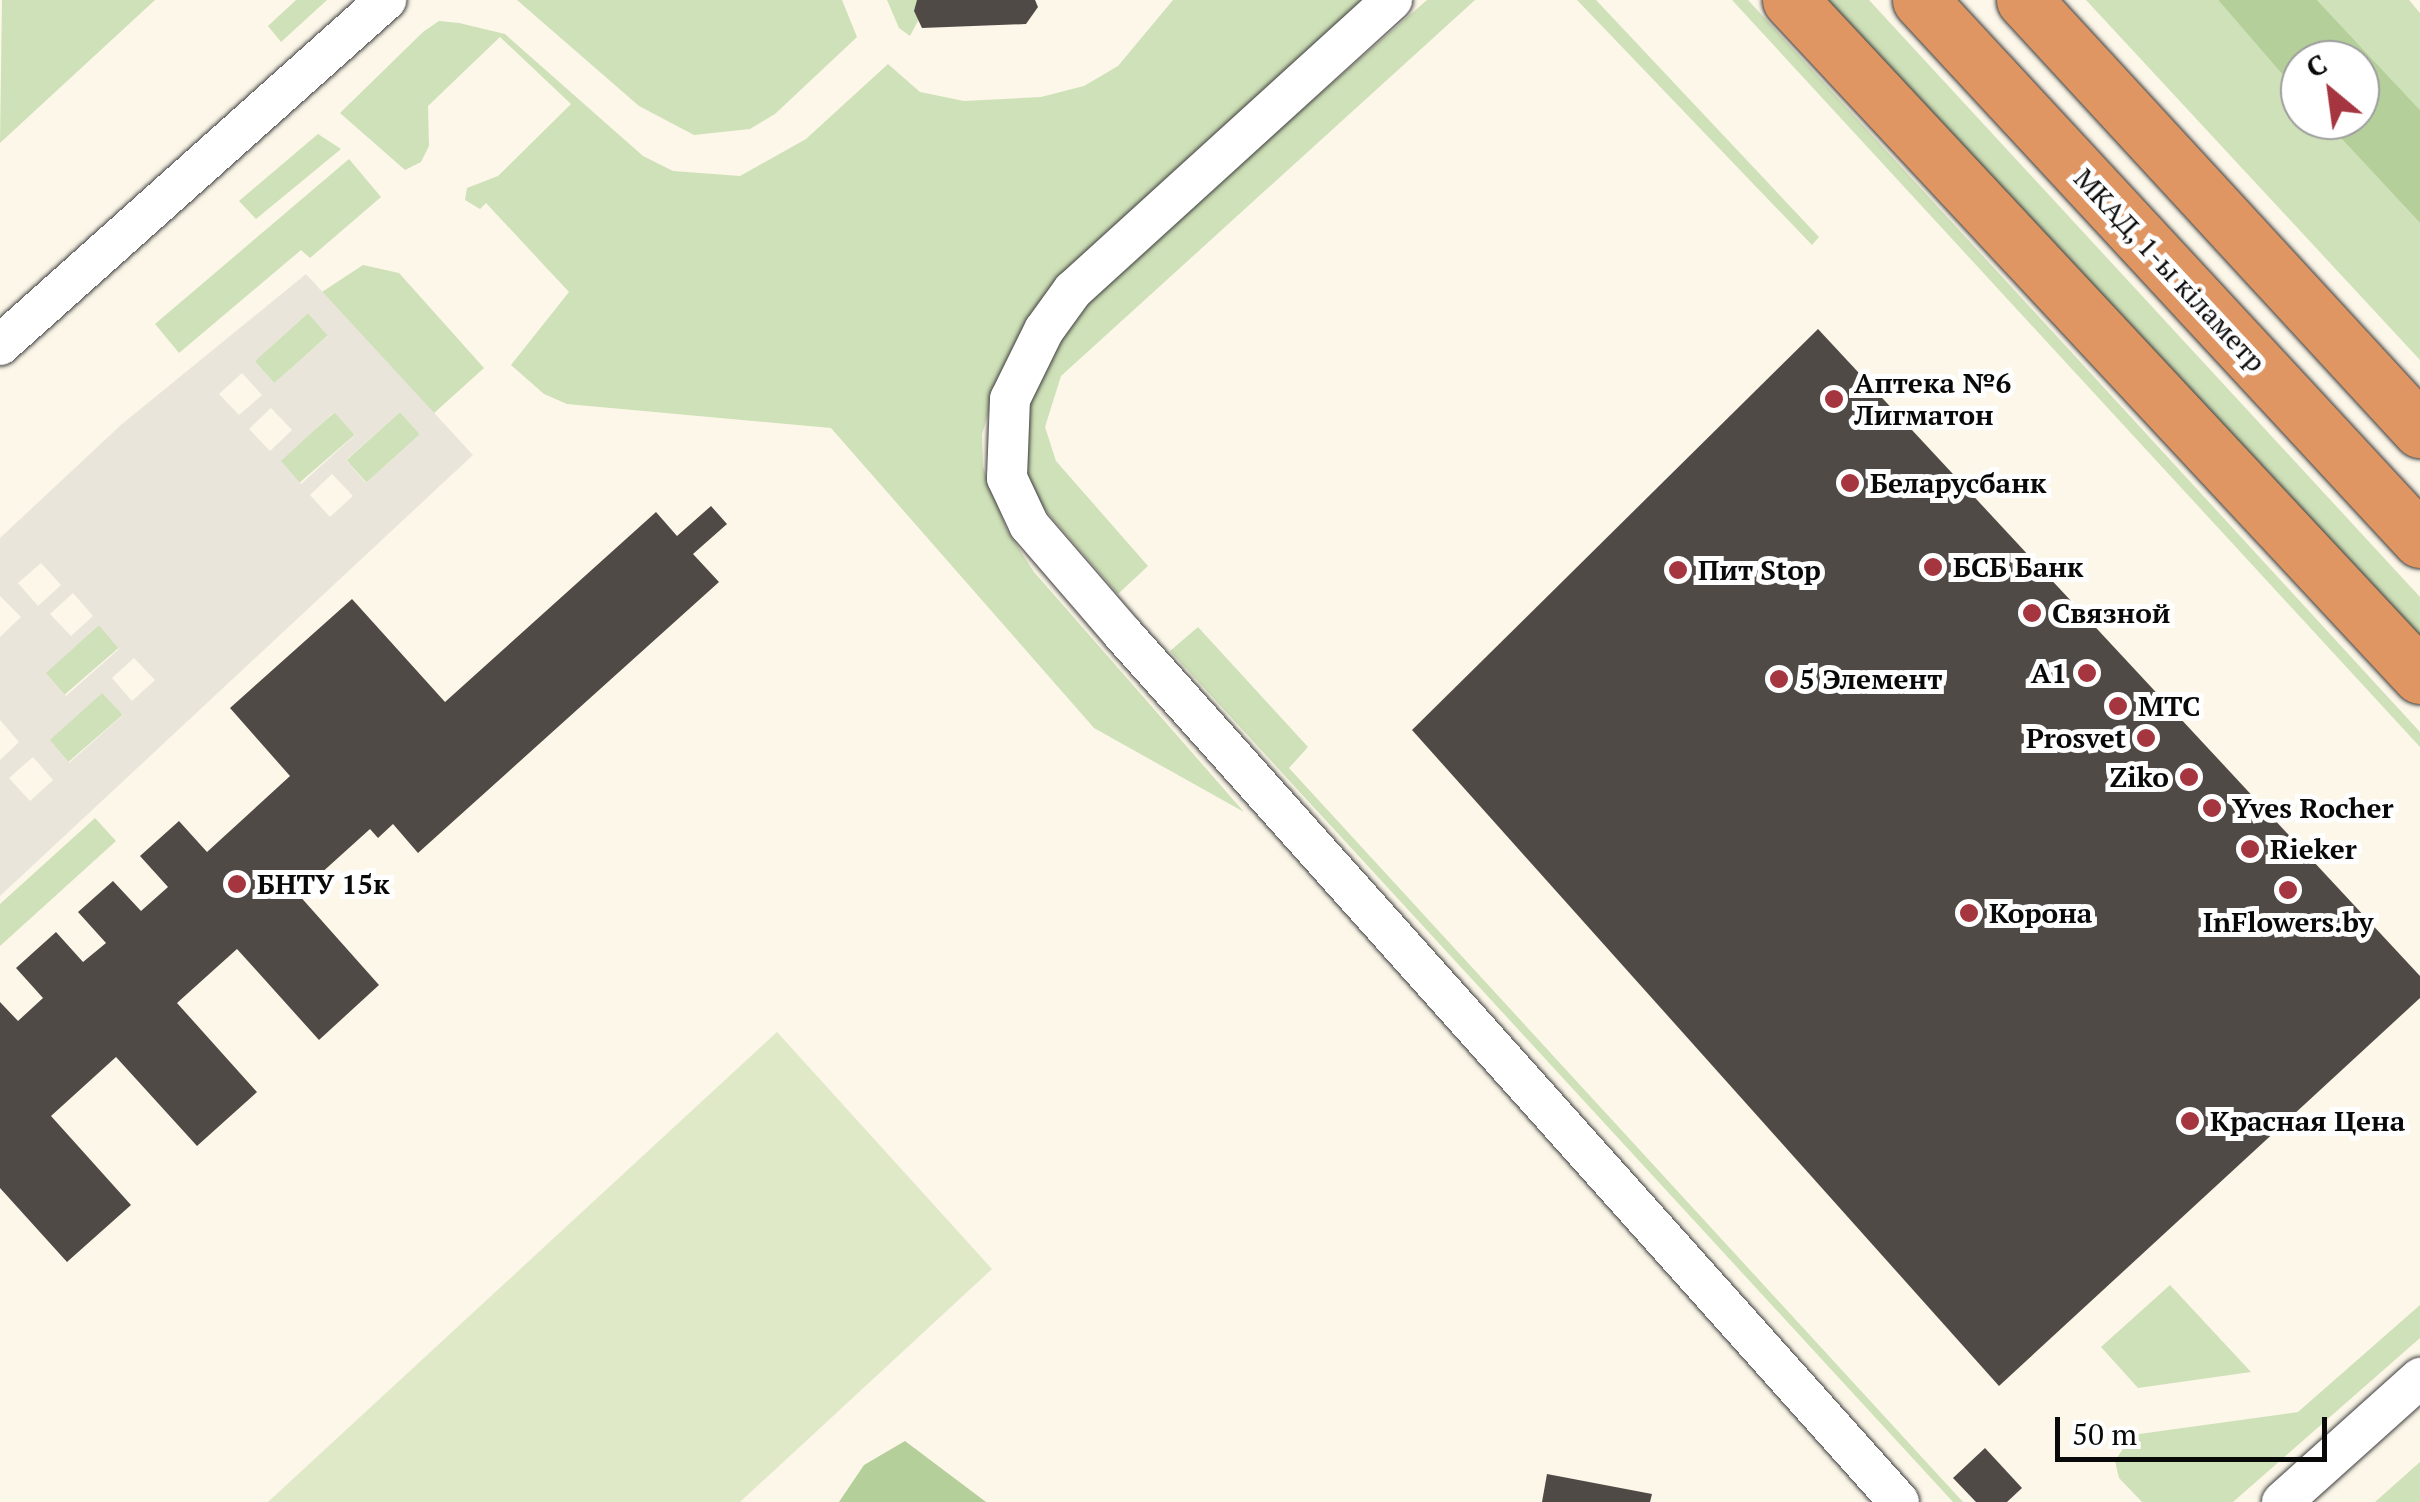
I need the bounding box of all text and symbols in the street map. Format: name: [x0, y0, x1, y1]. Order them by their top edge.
north arrow: [2280, 40, 2380, 140]
text: С: [2299, 44, 2333, 86]
street label: МКАД, 1-ы кіламетр: [2067, 161, 2273, 379]
place label: Аптека №6 Лигматон: [1854, 366, 2011, 432]
marker: Аптека №6 Лигматон: [1823, 388, 1845, 410]
place label: Беларусбанк: [1870, 466, 2046, 500]
marker: Беларусбанк: [1839, 472, 1861, 494]
place label: БСБ Банк: [1953, 550, 2083, 584]
place label: Пит Stop: [1698, 553, 1821, 587]
marker: БСБ Банк: [1922, 556, 1944, 578]
marker: Пит Stop: [1667, 559, 1689, 581]
place label: Связной: [2052, 596, 2171, 630]
marker: Связной: [2021, 602, 2043, 624]
place label: A1: [2031, 656, 2067, 690]
place label: 5 Элемент: [1799, 662, 1942, 696]
marker: A1: [2076, 662, 2098, 684]
marker: 5 Элемент: [1768, 668, 1790, 690]
place label: МТС: [2138, 689, 2200, 723]
marker: МТС: [2107, 695, 2129, 717]
place label: Prosvet: [2026, 721, 2126, 755]
marker: Prosvet: [2135, 727, 2157, 749]
place label: Ziko: [2109, 760, 2169, 794]
marker: Ziko: [2178, 766, 2200, 788]
place label: Yves Rocher: [2232, 791, 2394, 825]
marker: Yves Rocher: [2201, 797, 2223, 819]
place label: Rieker: [2270, 832, 2357, 866]
marker: Rieker: [2239, 838, 2261, 860]
place label: БНТУ 15к: [257, 867, 390, 901]
marker: БНТУ 15к: [226, 873, 248, 895]
marker: InFlowers.by: [2277, 879, 2299, 901]
place label: Корона: [1989, 896, 2092, 930]
marker: Корона: [1958, 902, 1980, 924]
place label: InFlowers.by: [2203, 905, 2373, 939]
place label: Красная Цена: [2210, 1104, 2405, 1138]
marker: Красная Цена: [2179, 1110, 2201, 1132]
scale bar: [2060, 1397, 2332, 1459]
text: 50 m: [2072, 1414, 2137, 1454]

